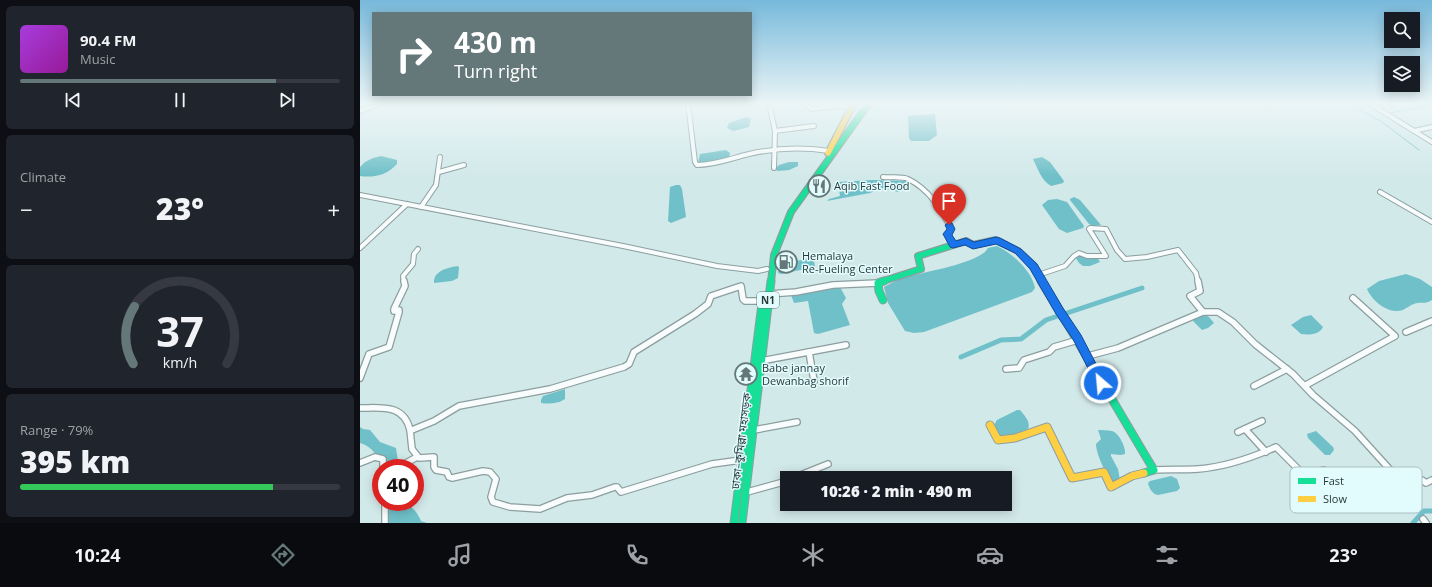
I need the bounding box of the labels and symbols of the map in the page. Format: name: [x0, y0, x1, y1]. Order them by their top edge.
restaurant icon: Aqib Fast Food: [806, 173, 832, 199]
place label: Aqib Fast Food: [834, 178, 910, 193]
pin: [932, 184, 966, 225]
place label: Hemalaya Re-Fueling Center: [802, 248, 893, 276]
fuel station icon: Hemalaya Re-Fueling Center: [773, 249, 799, 275]
road number: N1: [757, 292, 779, 308]
place label: Babe jannay Dewanbag shorif: [762, 360, 850, 388]
temple icon: Babe jannay Dewanbag shorif: [733, 361, 759, 387]
position arrow: [1080, 362, 1122, 404]
street label: ঢাকা–কুমিল্লা মহাসড়ক: [727, 392, 754, 491]
speed limit sign: 40: [372, 459, 424, 511]
legend: [1290, 467, 1422, 513]
text: Fast: [1323, 473, 1344, 488]
text: Slow: [1323, 491, 1347, 506]

